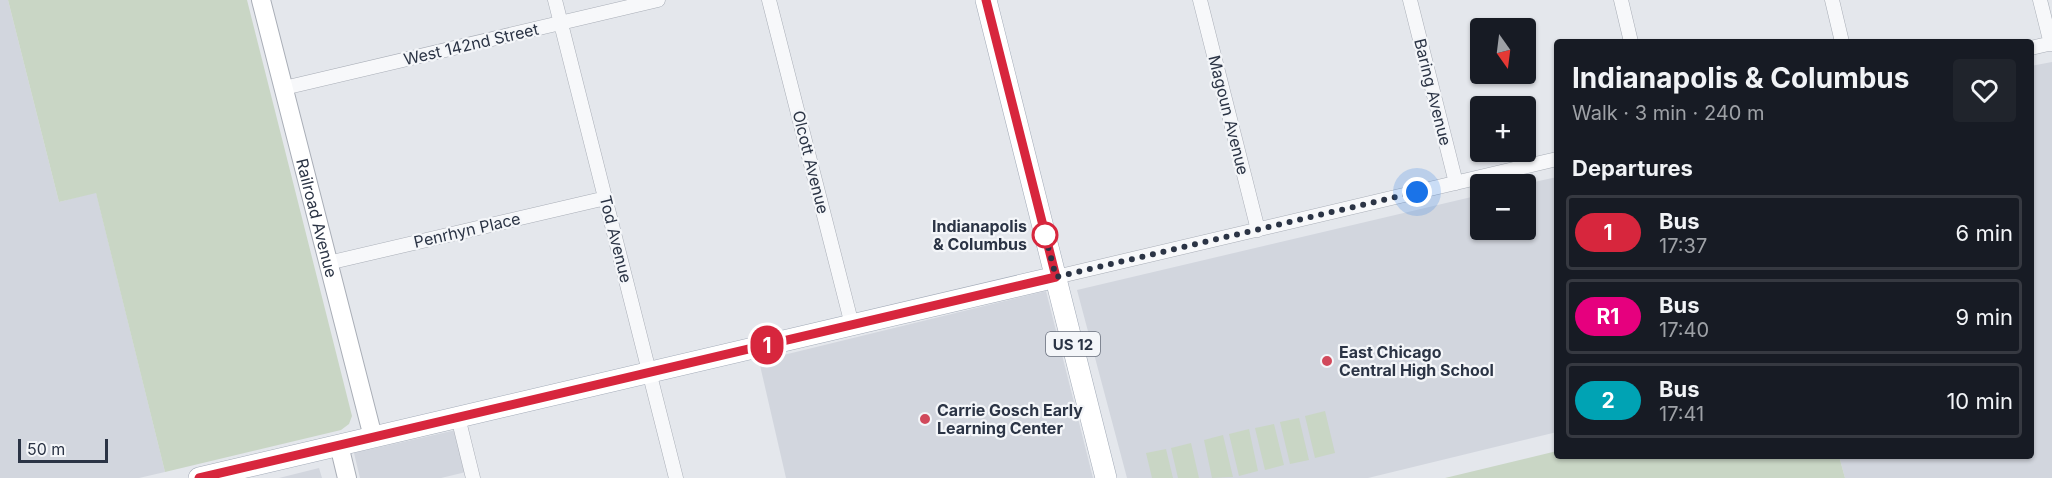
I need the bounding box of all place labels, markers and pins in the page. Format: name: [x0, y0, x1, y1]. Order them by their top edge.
place label: Indianapolis & Columbus: [932, 216, 1027, 254]
marker: Indianapolis & Columbus: [1032, 222, 1058, 248]
place label: East Chicago Central High School: [1339, 342, 1494, 380]
marker: East Chicago Central High School: [1320, 354, 1334, 368]
place label: Carrie Gosch Early Learning Center: [937, 400, 1083, 438]
marker: Carrie Gosch Early Learning Center: [918, 412, 932, 426]

